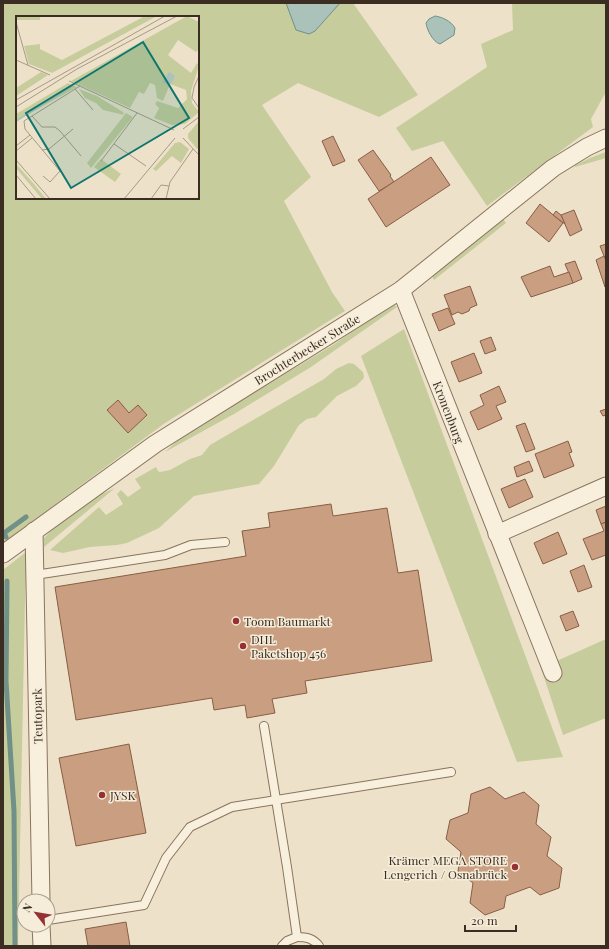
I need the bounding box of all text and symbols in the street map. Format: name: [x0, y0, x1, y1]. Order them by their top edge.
inset map: [16, 16, 199, 199]
street label: Brochterbecker Straße: [251, 310, 363, 388]
street label: Kronenburg: [430, 379, 468, 446]
place label: Toom Baumarkt: [244, 613, 331, 629]
marker: Toom Baumarkt: [231, 616, 241, 626]
place label: DHL Paketshop 456: [251, 631, 326, 661]
marker: DHL Paketshop 456: [238, 641, 248, 651]
street label: Teutopark: [29, 688, 45, 744]
place label: JYSK: [109, 787, 135, 803]
marker: JYSK: [97, 790, 107, 800]
place label: Krämer MEGA STORE Lengerich / Osnabrück: [383, 852, 507, 882]
marker: Krämer MEGA STORE Lengerich / Osnabrück: [510, 862, 520, 872]
north arrow: [16, 893, 56, 933]
text: N: [19, 900, 36, 915]
scale bar: [465, 907, 516, 933]
text: 20 m: [471, 912, 498, 928]

